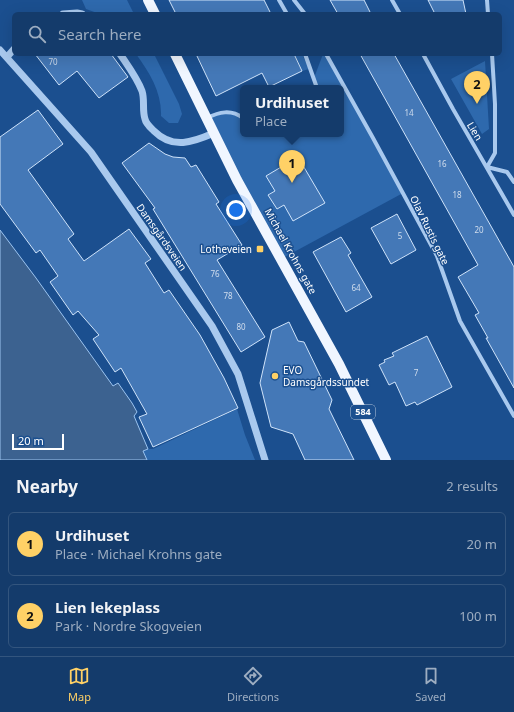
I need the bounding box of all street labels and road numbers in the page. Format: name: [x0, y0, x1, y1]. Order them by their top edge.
street label: Lien: [464, 119, 486, 143]
street label: Olav Rustis gate: [407, 193, 453, 267]
street label: Damsgårdsveien: [134, 201, 190, 273]
street label: Michael Krohns gate: [262, 206, 321, 297]
road number: 584: [351, 405, 375, 419]

